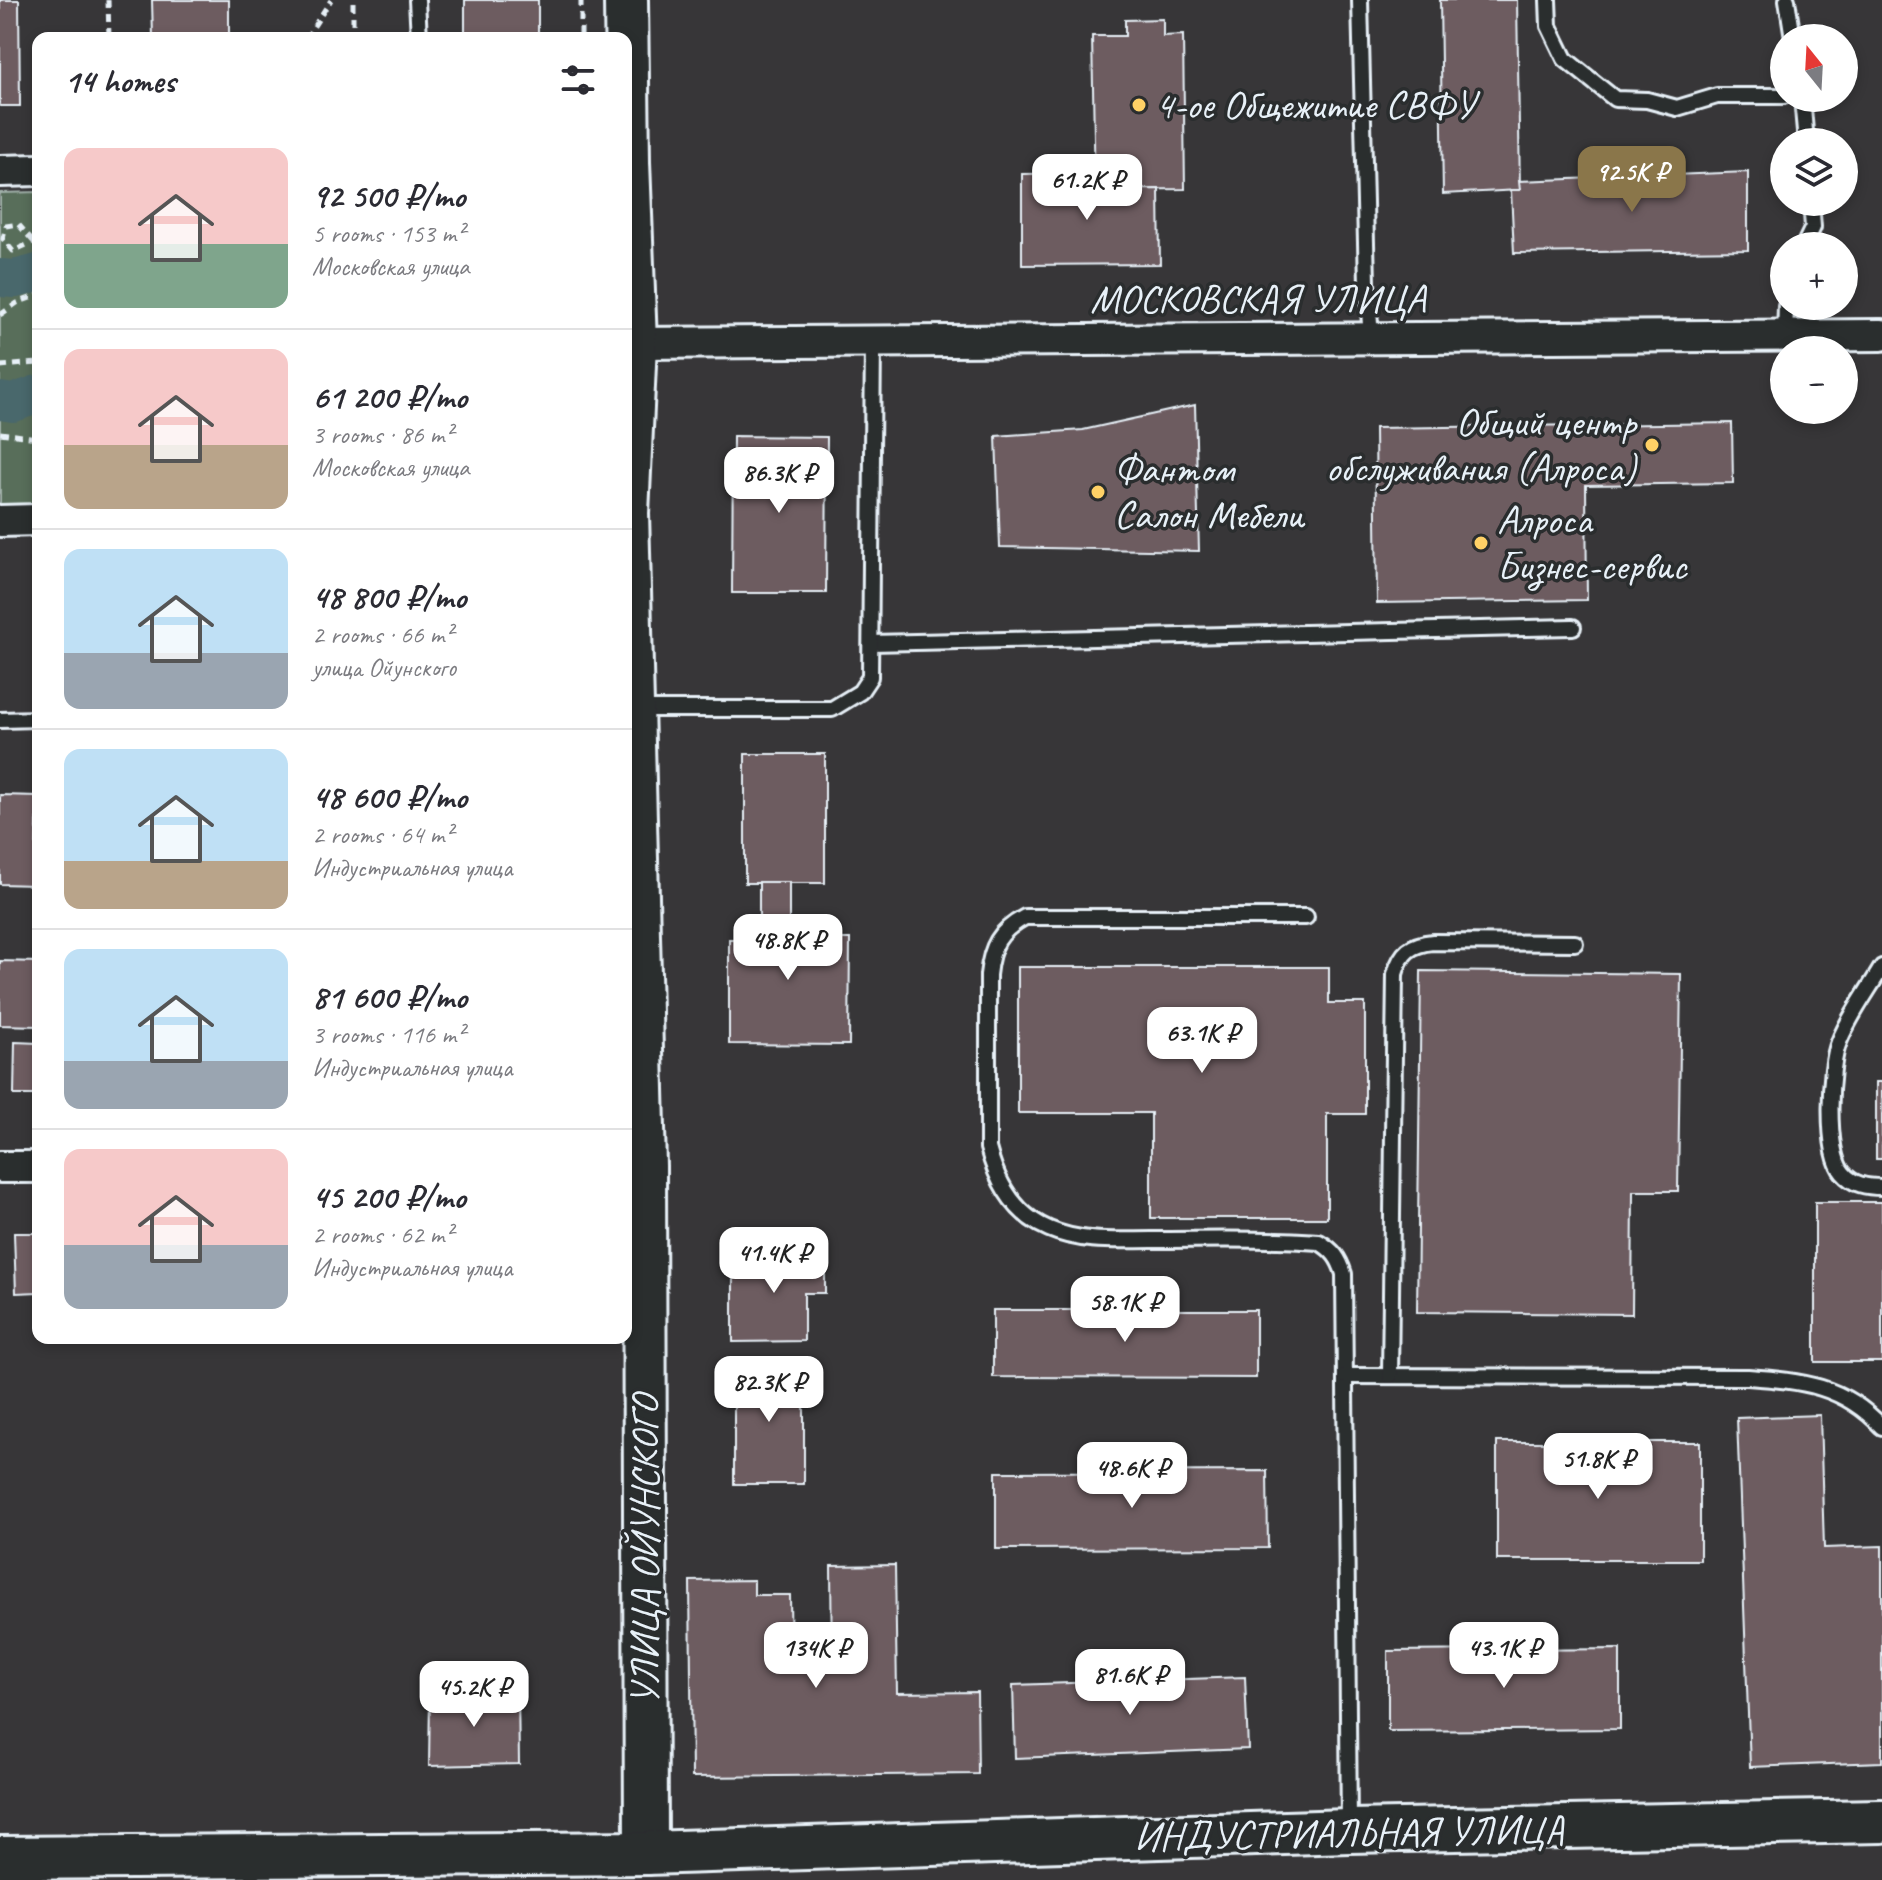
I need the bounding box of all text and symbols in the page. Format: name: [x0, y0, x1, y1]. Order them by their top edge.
north arrow: [1770, 24, 1858, 112]
map controls: [1770, 24, 1858, 424]
icon: filters: [556, 58, 600, 102]
text: 14 homes: [64, 59, 175, 102]
place label: 4-ое Общежитие СВФУ: [1155, 80, 1480, 130]
marker: 4-ое Общежитие СВФУ: [1130, 96, 1148, 114]
button: layers: [1770, 128, 1858, 216]
pin: 92.5K ₽: [1558, 146, 1706, 214]
pin: 61.2K ₽: [1013, 154, 1161, 222]
text: 92.5K ₽: [1596, 155, 1668, 188]
text: 61.2K ₽: [1050, 163, 1124, 196]
text: 92 500 ₽/mo: [312, 174, 465, 217]
icon: home: [128, 180, 224, 276]
text: 5 rooms · 153 m²: [312, 217, 464, 250]
button: +: [1770, 232, 1858, 320]
text: Московская улица: [312, 250, 469, 283]
street label: МОСКОВСКАЯ УЛИЦА: [1090, 274, 1428, 324]
button: −: [1770, 336, 1858, 424]
text: 61 200 ₽/mo: [312, 375, 467, 418]
icon: home: [128, 381, 224, 477]
place label: Общий центр обслуживания (Алроса): [1326, 397, 1638, 493]
text: 3 rooms · 86 m²: [312, 418, 453, 451]
marker: Общий центр обслуживания (Алроса): [1643, 436, 1661, 454]
place label: Фантом Салон Мебели: [1114, 444, 1306, 540]
pin: 86.3K ₽: [705, 447, 853, 515]
text: Московская улица: [312, 451, 469, 484]
text: 86.3K ₽: [742, 456, 816, 489]
marker: Фантом Салон Мебели: [1089, 483, 1107, 501]
place label: Алроса Бизнес-сервис: [1497, 495, 1688, 591]
marker: Алроса Бизнес-сервис: [1472, 534, 1490, 552]
text: 48 800 ₽/mo: [312, 575, 466, 618]
icon: home: [128, 581, 224, 677]
text: 2 rooms · 66 m²: [312, 618, 453, 651]
text: улица Ойунского: [312, 651, 456, 684]
text: 48 600 ₽/mo: [312, 775, 467, 818]
icon: home: [128, 781, 224, 877]
text: 2 rooms · 64 m²: [312, 818, 453, 851]
text: Индустриальная улица: [312, 851, 512, 884]
pin: 48.8K ₽: [714, 914, 862, 982]
text: 48.8K ₽: [751, 923, 825, 956]
text: 81 600 ₽/mo: [312, 975, 467, 1018]
icon: home: [128, 981, 224, 1077]
pin: 63.1K ₽: [1128, 1007, 1276, 1075]
text: 63.1K ₽: [1165, 1016, 1239, 1049]
text: 3 rooms · 116 m²: [312, 1018, 464, 1051]
text: Индустриальная улица: [312, 1051, 512, 1084]
text: 45 200 ₽/mo: [312, 1175, 466, 1218]
icon: home: [128, 1181, 224, 1277]
text: 2 rooms · 62 m²: [312, 1218, 453, 1251]
pin: 41.4K ₽: [700, 1227, 848, 1295]
text: 41.4K ₽: [737, 1236, 811, 1269]
text: Индустриальная улица: [312, 1251, 512, 1284]
pin: 58.1K ₽: [1051, 1276, 1199, 1344]
text: 58.1K ₽: [1089, 1285, 1161, 1318]
pin: 82.3K ₽: [695, 1356, 843, 1424]
text: 82.3K ₽: [732, 1365, 806, 1398]
street label: УЛИЦА ОЙУНСКОГО: [620, 1391, 670, 1705]
pin: 51.8K ₽: [1524, 1433, 1672, 1501]
pin: 48.6K ₽: [1058, 1442, 1206, 1510]
text: 51.8K ₽: [1562, 1442, 1634, 1475]
text: 48.6K ₽: [1095, 1451, 1169, 1484]
pin: 134K ₽: [751, 1622, 881, 1690]
pin: 43.1K ₽: [1430, 1622, 1578, 1690]
text: 134K ₽: [782, 1631, 850, 1664]
text: 43.1K ₽: [1467, 1631, 1541, 1664]
pin: 81.6K ₽: [1056, 1649, 1204, 1717]
text: 81.6K ₽: [1093, 1658, 1167, 1691]
pin: 45.2K ₽: [400, 1661, 548, 1729]
text: 45.2K ₽: [438, 1670, 510, 1703]
street label: ИНДУСТРИАЛЬНАЯ УЛИЦА: [1134, 1804, 1565, 1862]

